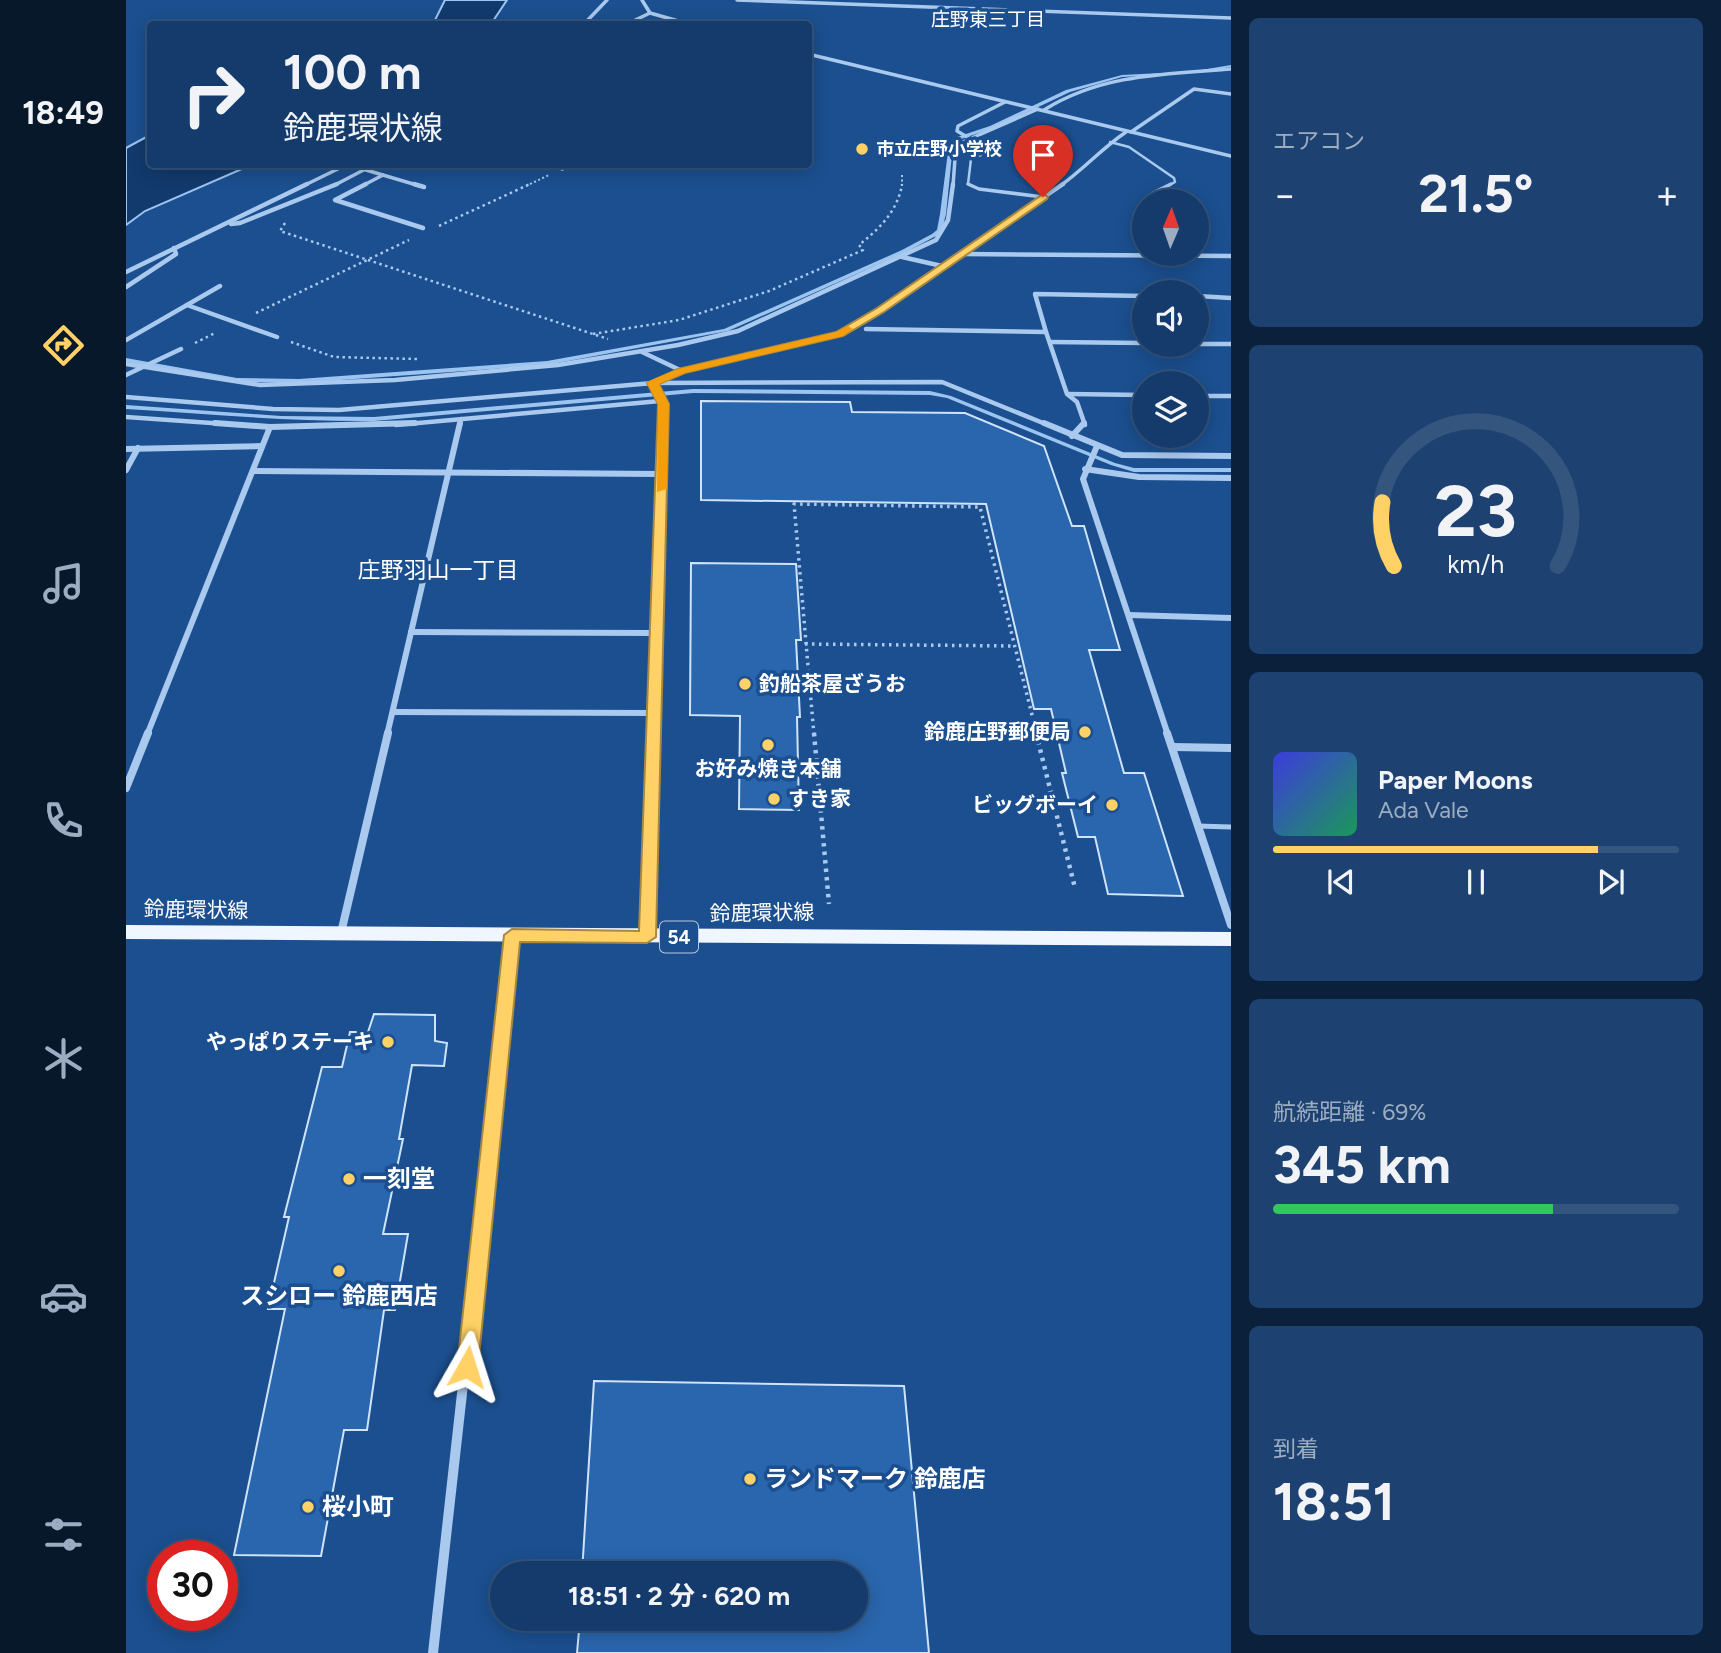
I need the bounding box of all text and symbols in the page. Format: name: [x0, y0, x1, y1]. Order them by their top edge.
district label: 庄野東三丁目: [931, 8, 1045, 31]
text: 100 m: [283, 42, 422, 101]
icon: right: [168, 49, 259, 140]
text: 18:49: [22, 94, 104, 132]
text: 鈴鹿環状線: [283, 109, 443, 147]
pin: [1013, 125, 1073, 197]
text: エアコン: [1273, 127, 1365, 155]
icon: arrive: [1024, 136, 1062, 174]
place label: 市立庄野小学校: [876, 138, 1002, 160]
marker: 市立庄野小学校: [854, 141, 870, 157]
text: 21.5°: [1419, 163, 1533, 225]
text: −: [1273, 172, 1297, 218]
text: +: [1655, 172, 1679, 218]
north arrow: [1132, 189, 1209, 266]
map controls: [1132, 189, 1209, 448]
button: sound: [1132, 280, 1209, 357]
icon: directions: [39, 321, 88, 370]
button: layers: [1132, 371, 1209, 448]
text: 23: [1435, 467, 1517, 554]
text: km/h: [1447, 548, 1505, 578]
district label: 庄野羽山一丁目: [358, 556, 519, 584]
icon: music: [39, 559, 88, 608]
place label: 釣船茶屋ざうお: [759, 671, 906, 696]
marker: 釣船茶屋ざうお: [737, 676, 753, 692]
place label: 鈴鹿庄野郵便局: [924, 719, 1071, 744]
marker: 鈴鹿庄野郵便局: [1077, 724, 1093, 740]
marker: お好み焼き本舗: [760, 737, 776, 753]
place label: お好み焼き本舗: [695, 756, 842, 781]
text: Paper Moons: [1378, 764, 1533, 796]
place label: すき家: [788, 786, 851, 811]
marker: すき家: [766, 791, 782, 807]
place label: ビッグボーイ: [972, 792, 1098, 817]
icon: phone: [39, 796, 88, 845]
text: Ada Vale: [1378, 796, 1469, 824]
marker: ビッグボーイ: [1104, 797, 1120, 813]
icon: previous: [1322, 863, 1360, 901]
icon: pause: [1457, 863, 1495, 901]
icon: next: [1592, 863, 1630, 901]
street label: 鈴鹿環状線: [143, 896, 249, 923]
street label: 鈴鹿環状線: [709, 899, 815, 926]
road number: 54: [660, 922, 698, 953]
place label: やっぱりステーキ: [206, 1029, 374, 1054]
icon: climate: [39, 1034, 88, 1083]
marker: やっぱりステーキ: [380, 1034, 396, 1050]
text: 航続距離 · 69%: [1273, 1098, 1426, 1126]
text: 345 km: [1273, 1134, 1451, 1196]
place label: 一刻堂: [363, 1164, 435, 1193]
marker: 一刻堂: [341, 1171, 357, 1187]
marker: スシロー 鈴鹿西店: [331, 1263, 347, 1279]
icon: car: [39, 1272, 88, 1321]
place label: スシロー 鈴鹿西店: [240, 1281, 438, 1310]
position arrow: [430, 1330, 504, 1404]
text: 到着: [1273, 1435, 1319, 1463]
place label: ランドマーク 鈴鹿店: [764, 1464, 986, 1493]
marker: ランドマーク 鈴鹿店: [742, 1471, 758, 1487]
text: 18:51: [1273, 1471, 1395, 1533]
place label: 桜小町: [322, 1492, 394, 1521]
marker: 桜小町: [300, 1499, 316, 1515]
icon: filters: [39, 1510, 88, 1559]
speed limit sign: 30: [147, 1540, 238, 1631]
text: 18:51 · 2 分 · 620 m: [568, 1580, 790, 1612]

